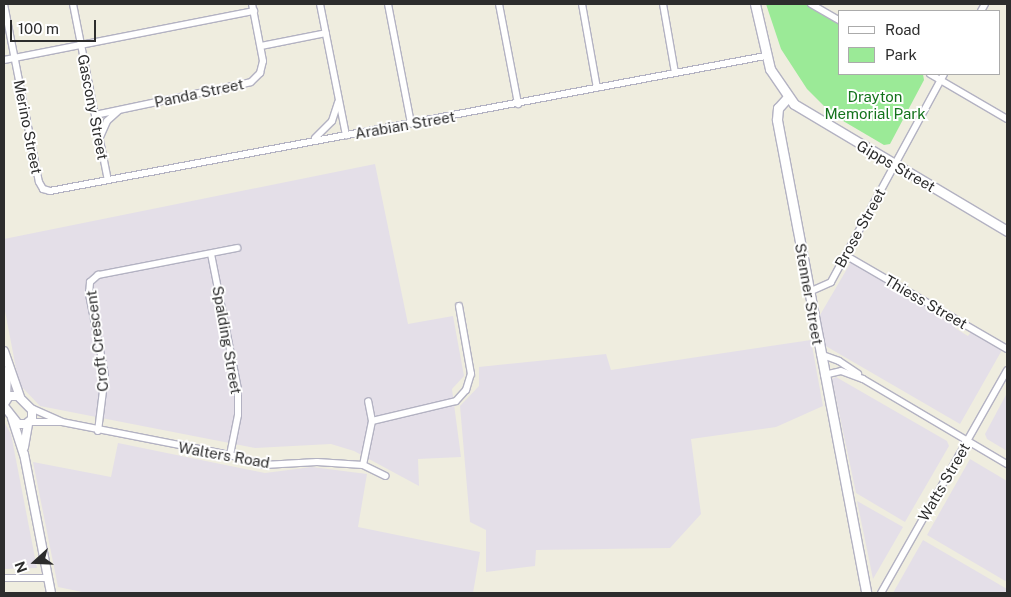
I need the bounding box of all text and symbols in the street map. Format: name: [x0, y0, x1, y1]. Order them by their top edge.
scale bar: [12, 10, 99, 42]
legend: [838, 10, 1001, 75]
text: 100 m: [18, 20, 59, 37]
text: Road: [885, 21, 921, 38]
text: Park: [885, 46, 917, 63]
street label: Gascony Street: [74, 53, 112, 161]
street label: Panda Street: [153, 75, 245, 111]
street label: Merino Street: [10, 78, 46, 176]
park label: Drayton Memorial Park: [824, 87, 926, 122]
street label: Arabian Street: [353, 107, 457, 143]
street label: Gipps Street: [854, 136, 938, 196]
street label: Brose Street: [831, 185, 889, 271]
street label: Stenner Street: [791, 242, 827, 346]
street label: Thiess Street: [882, 271, 970, 333]
street label: Spalding Street: [209, 284, 245, 396]
street label: Croft Crescent: [82, 289, 112, 393]
street label: Walters Road: [177, 438, 271, 472]
street label: Watts Street: [914, 440, 974, 524]
north arrow: [10, 537, 60, 587]
text: N: [12, 559, 30, 575]

